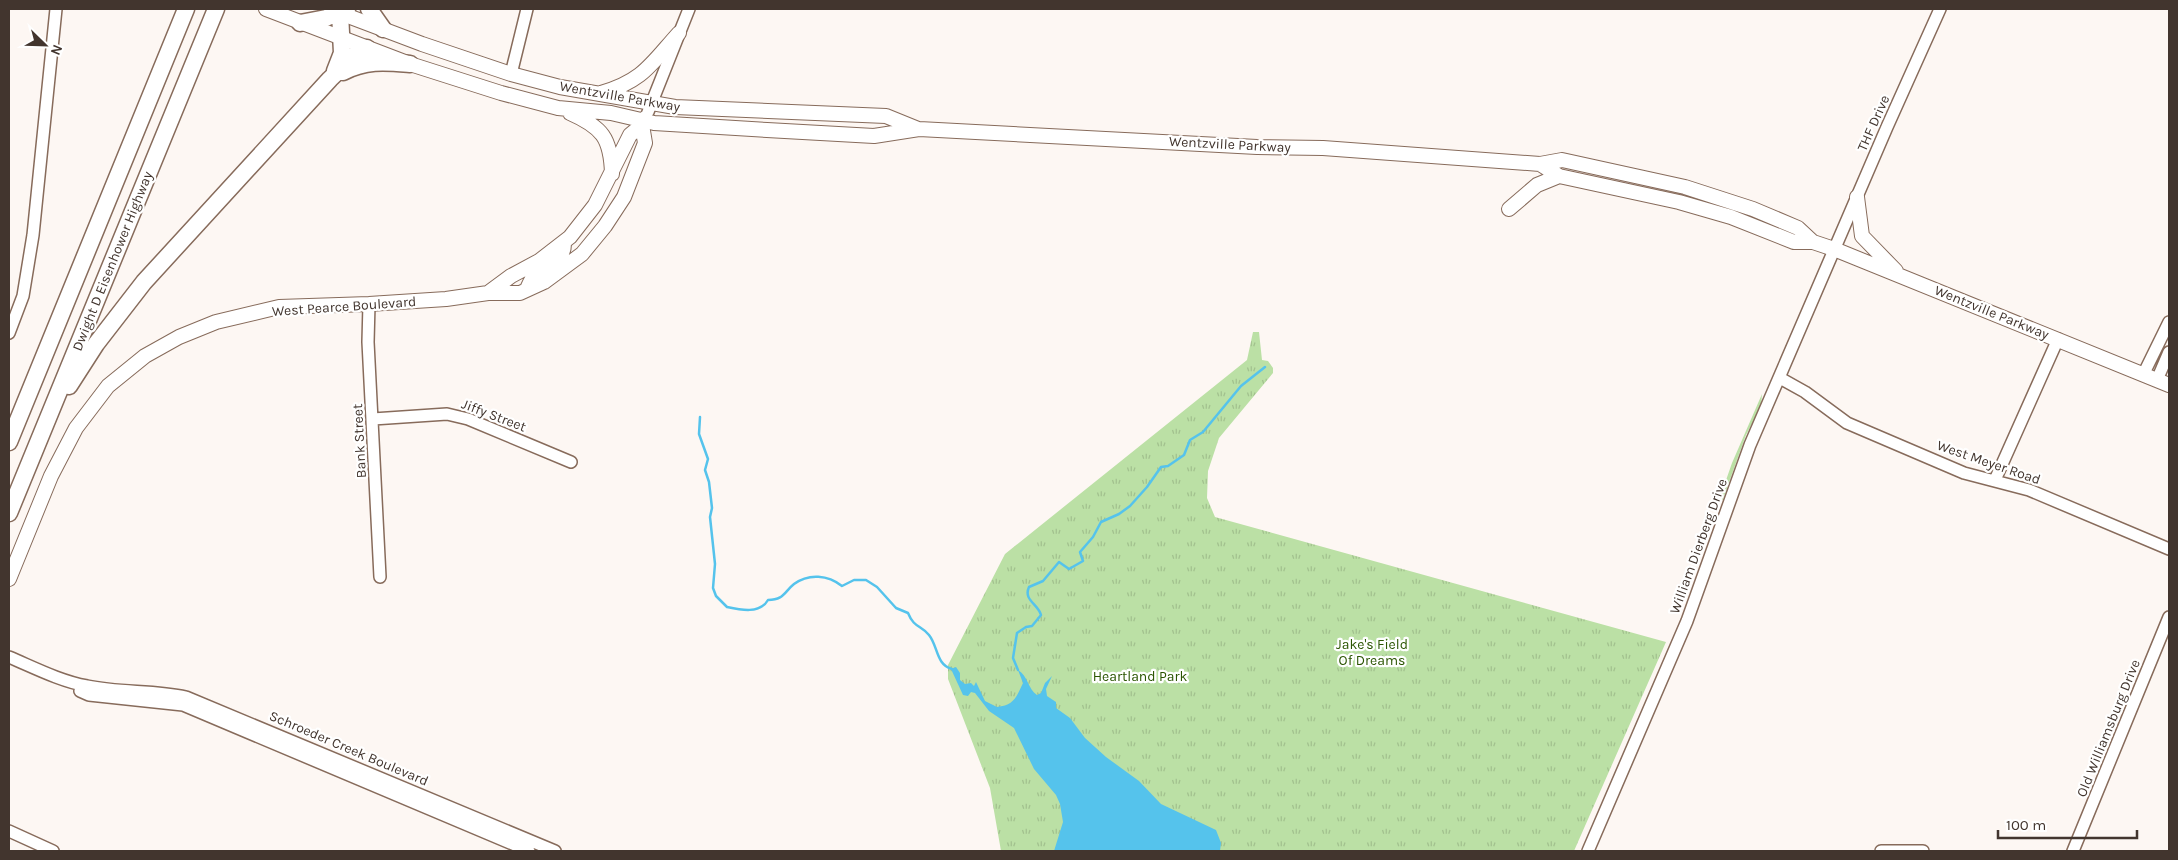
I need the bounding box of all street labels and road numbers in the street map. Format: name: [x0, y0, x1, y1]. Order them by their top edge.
street label: Wentzville Parkway: [558, 78, 682, 116]
street label: THF Drive: [1854, 92, 1893, 154]
street label: Wentzville Parkway: [1169, 133, 1292, 156]
street label: Dwight D Eisenhower Highway: [69, 168, 157, 353]
street label: Wentzville Parkway: [1932, 282, 2052, 343]
street label: West Pearce Boulevard: [271, 293, 417, 320]
street label: Jiffy Street: [459, 395, 528, 436]
street label: Bank Street: [349, 403, 370, 479]
street label: West Meyer Road: [1935, 437, 2043, 488]
street label: William Dierberg Drive: [1666, 476, 1731, 616]
street label: Old Williamsburg Drive: [2073, 657, 2144, 800]
street label: Schroeder Creek Boulevard: [267, 707, 431, 790]

